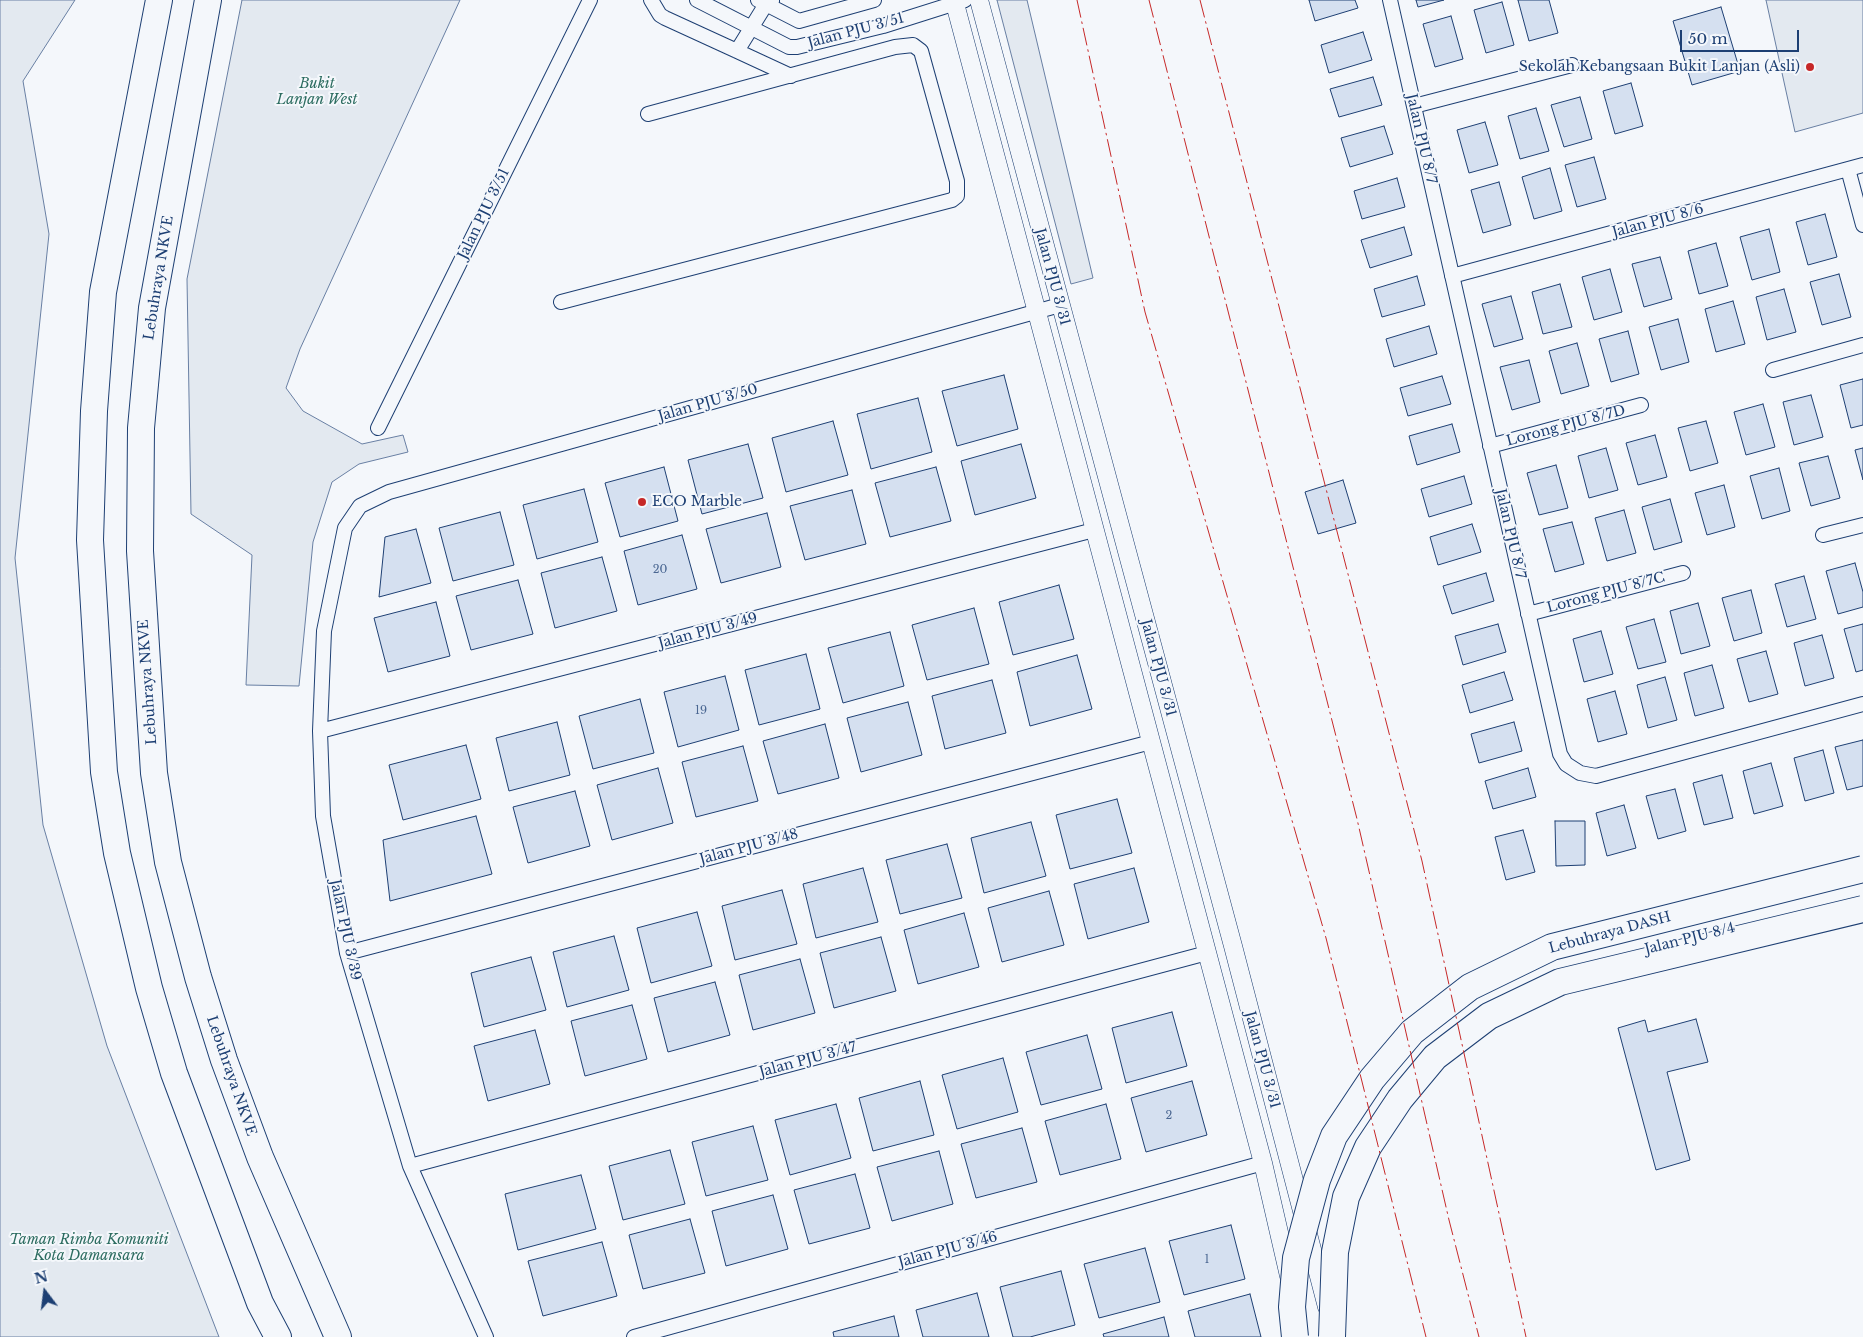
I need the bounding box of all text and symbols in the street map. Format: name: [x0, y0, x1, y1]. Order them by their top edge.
street label: Jalan PJU 3/51: [806, 10, 906, 52]
scale bar: [1683, 20, 1802, 52]
text: 50 m: [1688, 29, 1728, 48]
place label: Sekolah Kebangsaan Bukit Lanjan (Asli): [1519, 59, 1800, 75]
marker: Sekolah Kebangsaan Bukit Lanjan (Asli): [1804, 61, 1816, 73]
park label: Bukit Lanjan West: [276, 76, 358, 108]
street label: Jalan PJU 8/7: [1402, 92, 1440, 186]
street label: Jalan PJU 3/51: [455, 166, 513, 262]
street label: Jalan PJU 8/6: [1610, 201, 1706, 241]
street label: Lebuhraya NKVE: [141, 215, 177, 341]
street label: Jalan PJU 3/31: [1031, 227, 1073, 327]
street label: Jalan PJU 3/50: [656, 381, 760, 425]
street label: Lorong PJU 8/7D: [1505, 402, 1627, 450]
street label: Jalan PJU 8/7: [1491, 487, 1529, 581]
place label: ECO Marble: [652, 494, 742, 510]
marker: ECO Marble: [636, 496, 648, 508]
house number: 20: [653, 563, 667, 577]
street label: Lorong PJU 8/7C: [1545, 569, 1667, 617]
street label: Jalan PJU 3/49: [657, 610, 759, 652]
street label: Jalan PJU 3/31: [1137, 618, 1179, 718]
street label: Lebuhraya NKVE: [135, 619, 161, 745]
house number: 19: [695, 704, 707, 718]
street label: Jalan PJU 3/48: [698, 826, 800, 868]
street label: Jalan PJU 3/39: [326, 878, 364, 982]
street label: Lebuhraya DASH: [1547, 909, 1673, 957]
street label: Jalan PJU 8/4: [1643, 920, 1737, 958]
street label: Jalan PJU 3/31: [1241, 1010, 1283, 1110]
street label: Lebuhraya NKVE: [203, 1014, 259, 1138]
street label: Jalan PJU 3/47: [758, 1039, 858, 1081]
house number: 2: [1166, 1109, 1172, 1123]
street label: Jalan PJU 3/46: [897, 1229, 999, 1271]
park label: Taman Rimba Komuniti Kota Damansara: [9, 1232, 169, 1264]
house number: 1: [1205, 1253, 1209, 1267]
north arrow: [20, 1267, 70, 1317]
text: N: [32, 1267, 50, 1288]

